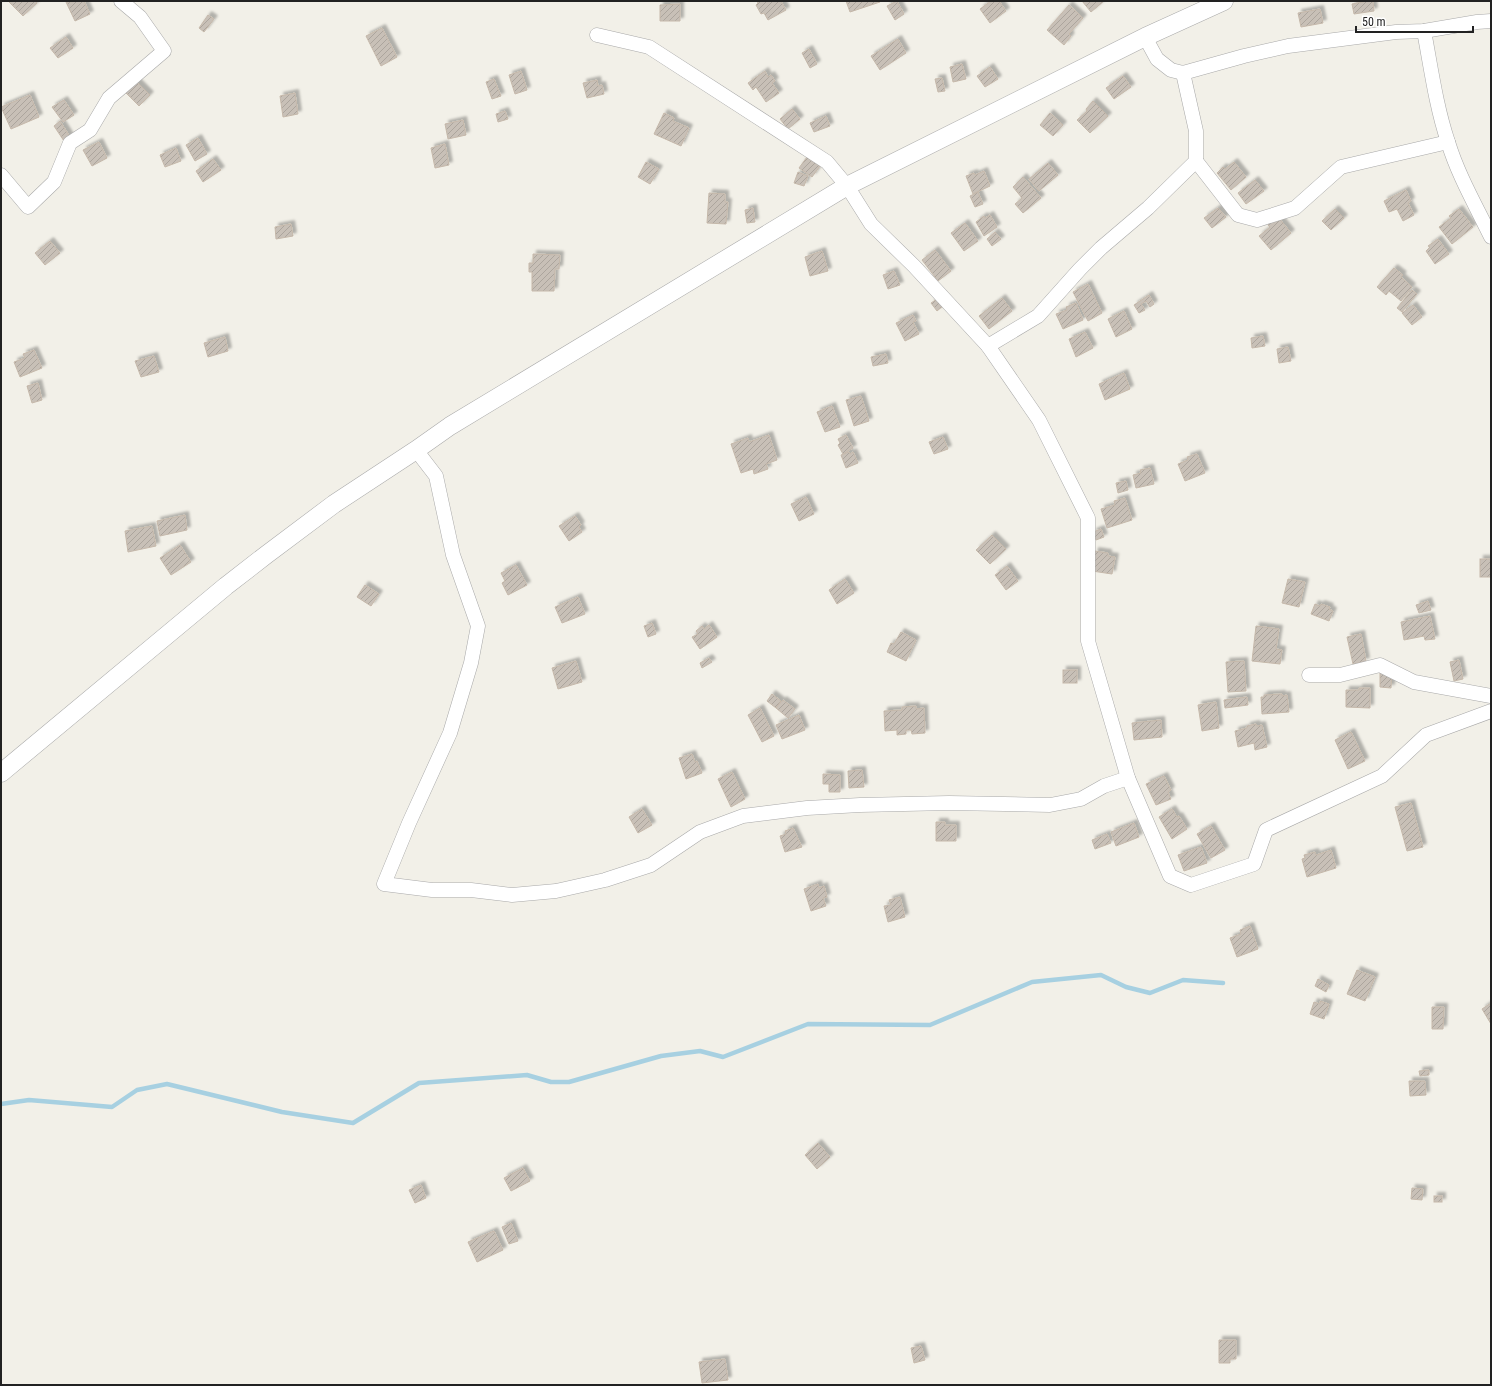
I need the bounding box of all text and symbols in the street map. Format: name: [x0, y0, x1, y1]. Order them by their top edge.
scale bar: [1356, 8, 1473, 34]
text: 50 m: [1362, 15, 1386, 29]

